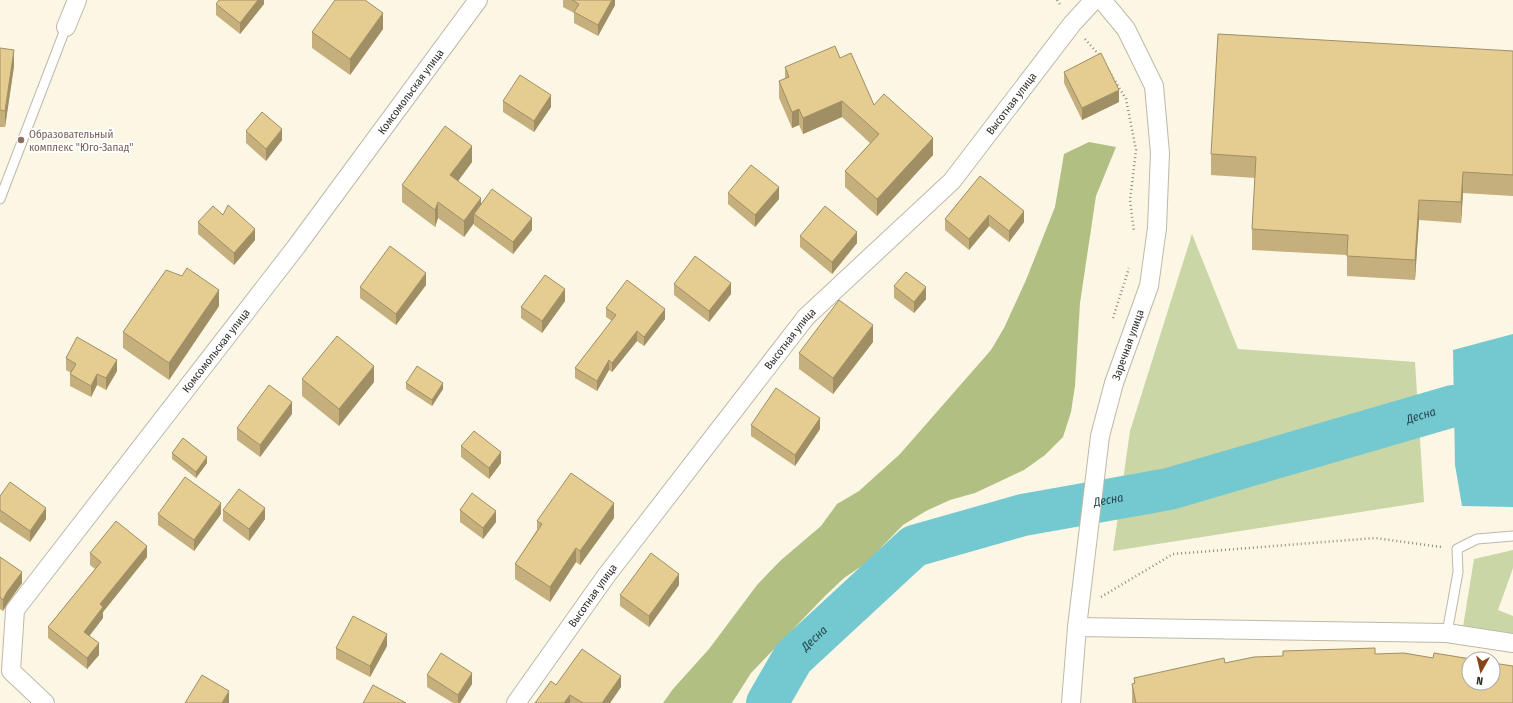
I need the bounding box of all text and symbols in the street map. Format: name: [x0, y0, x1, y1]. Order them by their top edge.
street label: Комсомольская улица: [375, 47, 447, 137]
street label: Высотная улица: [984, 70, 1040, 137]
place label: Образовательный комплекс "Юго-Запад": [29, 128, 133, 154]
marker: Образовательный комплекс "Юго-Запад": [16, 135, 26, 145]
street label: Высотная улица: [762, 305, 818, 372]
street label: Комсомольская улица: [180, 306, 253, 395]
street label: Заречная улица: [1110, 308, 1147, 382]
water label: Десна: [1404, 404, 1437, 427]
water label: Десна: [1092, 490, 1124, 509]
street label: Высотная улица: [566, 561, 620, 630]
water label: Десна: [798, 623, 830, 654]
north arrow: [1461, 651, 1501, 691]
text: N: [1476, 674, 1484, 687]

